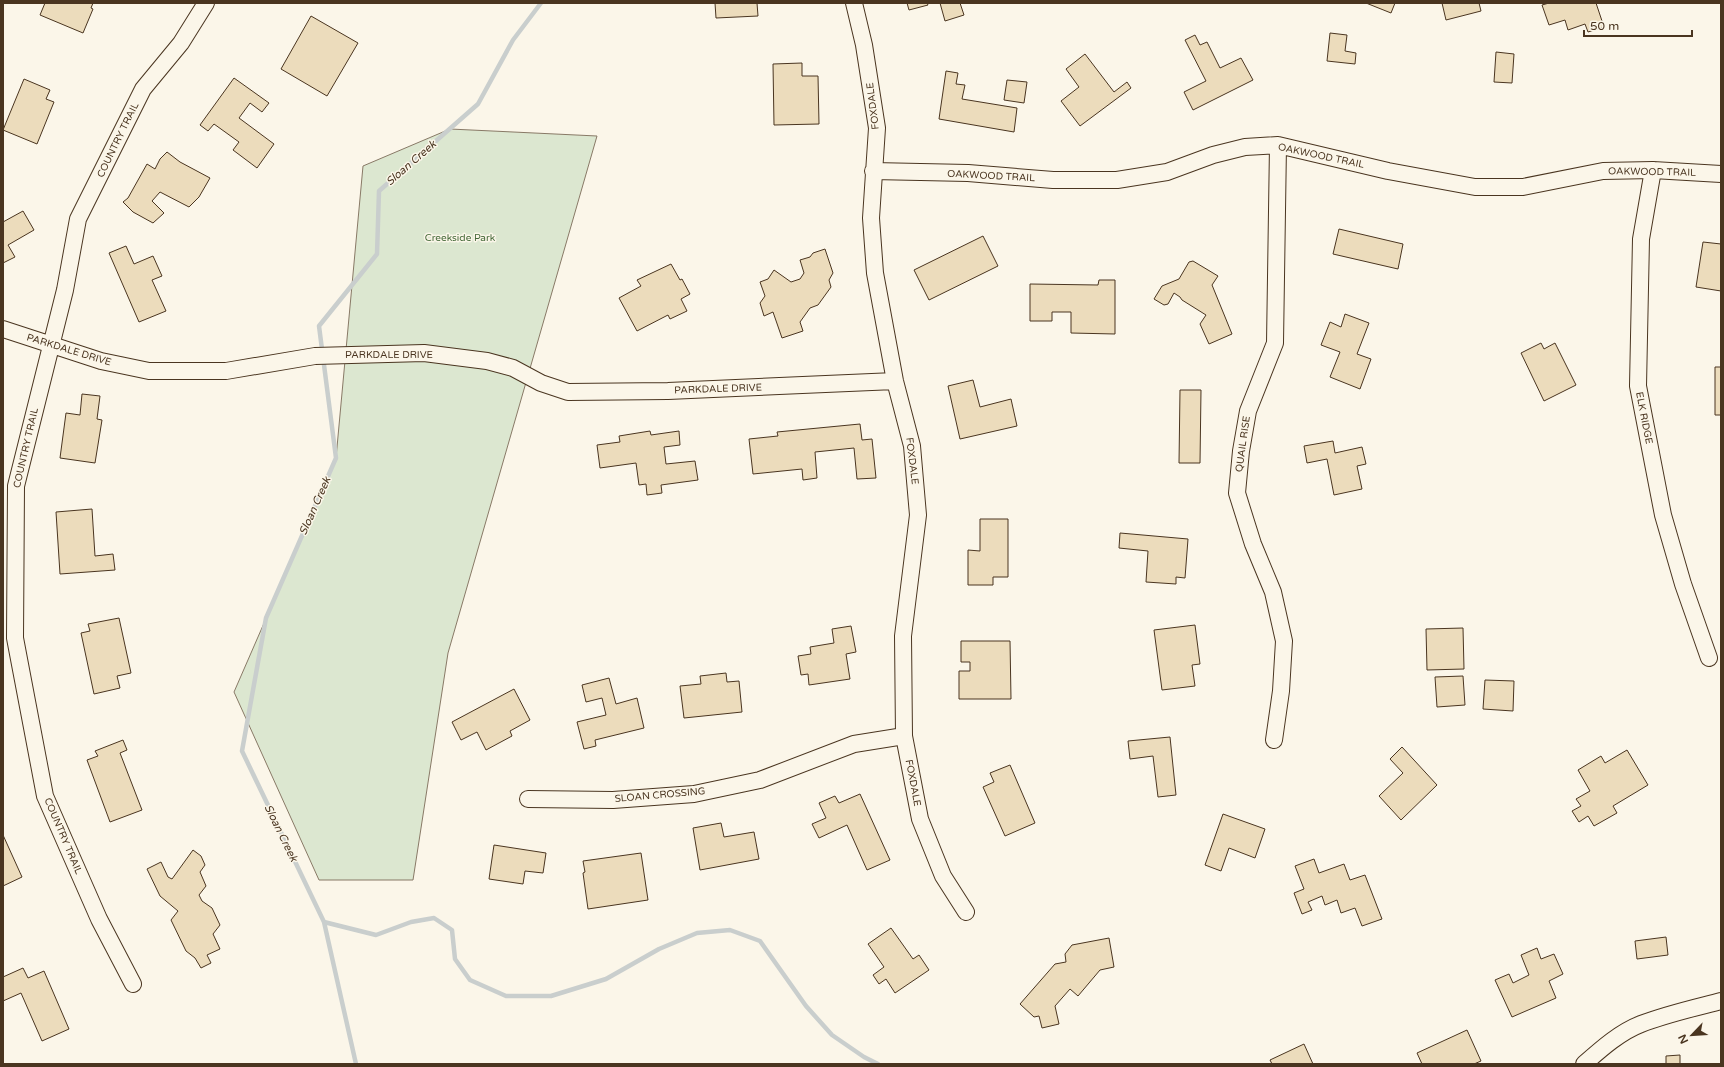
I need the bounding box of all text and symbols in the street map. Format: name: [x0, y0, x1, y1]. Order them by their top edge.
scale bar: [1584, 12, 1692, 38]
text: 50 m: [1590, 19, 1619, 33]
street label: FOXDALE: [864, 82, 882, 130]
street label: COUNTRY TRAIL: [95, 100, 141, 179]
water label: Sloan Creek: [383, 137, 439, 188]
street label: OAKWOOD TRAIL: [1277, 141, 1365, 171]
street label: OAKWOOD TRAIL: [1608, 165, 1696, 179]
street label: OAKWOOD TRAIL: [947, 168, 1035, 184]
park label: Creekside Park: [425, 232, 496, 244]
street label: PARKDALE DRIVE: [25, 331, 113, 369]
street label: PARKDALE DRIVE: [345, 349, 433, 361]
street label: PARKDALE DRIVE: [674, 381, 762, 397]
street label: ELK RIDGE: [1633, 391, 1655, 445]
street label: COUNTRY TRAIL: [11, 406, 41, 489]
street label: QUAIL RISE: [1233, 415, 1253, 473]
street label: FOXDALE: [903, 437, 921, 485]
water label: Sloan Creek: [296, 474, 334, 537]
street label: FOXDALE: [903, 759, 923, 807]
street label: SLOAN CROSSING: [614, 785, 706, 805]
street label: COUNTRY TRAIL: [41, 796, 85, 876]
water label: Sloan Creek: [262, 802, 301, 865]
north arrow: [1672, 1015, 1712, 1055]
text: N: [1676, 1032, 1691, 1046]

